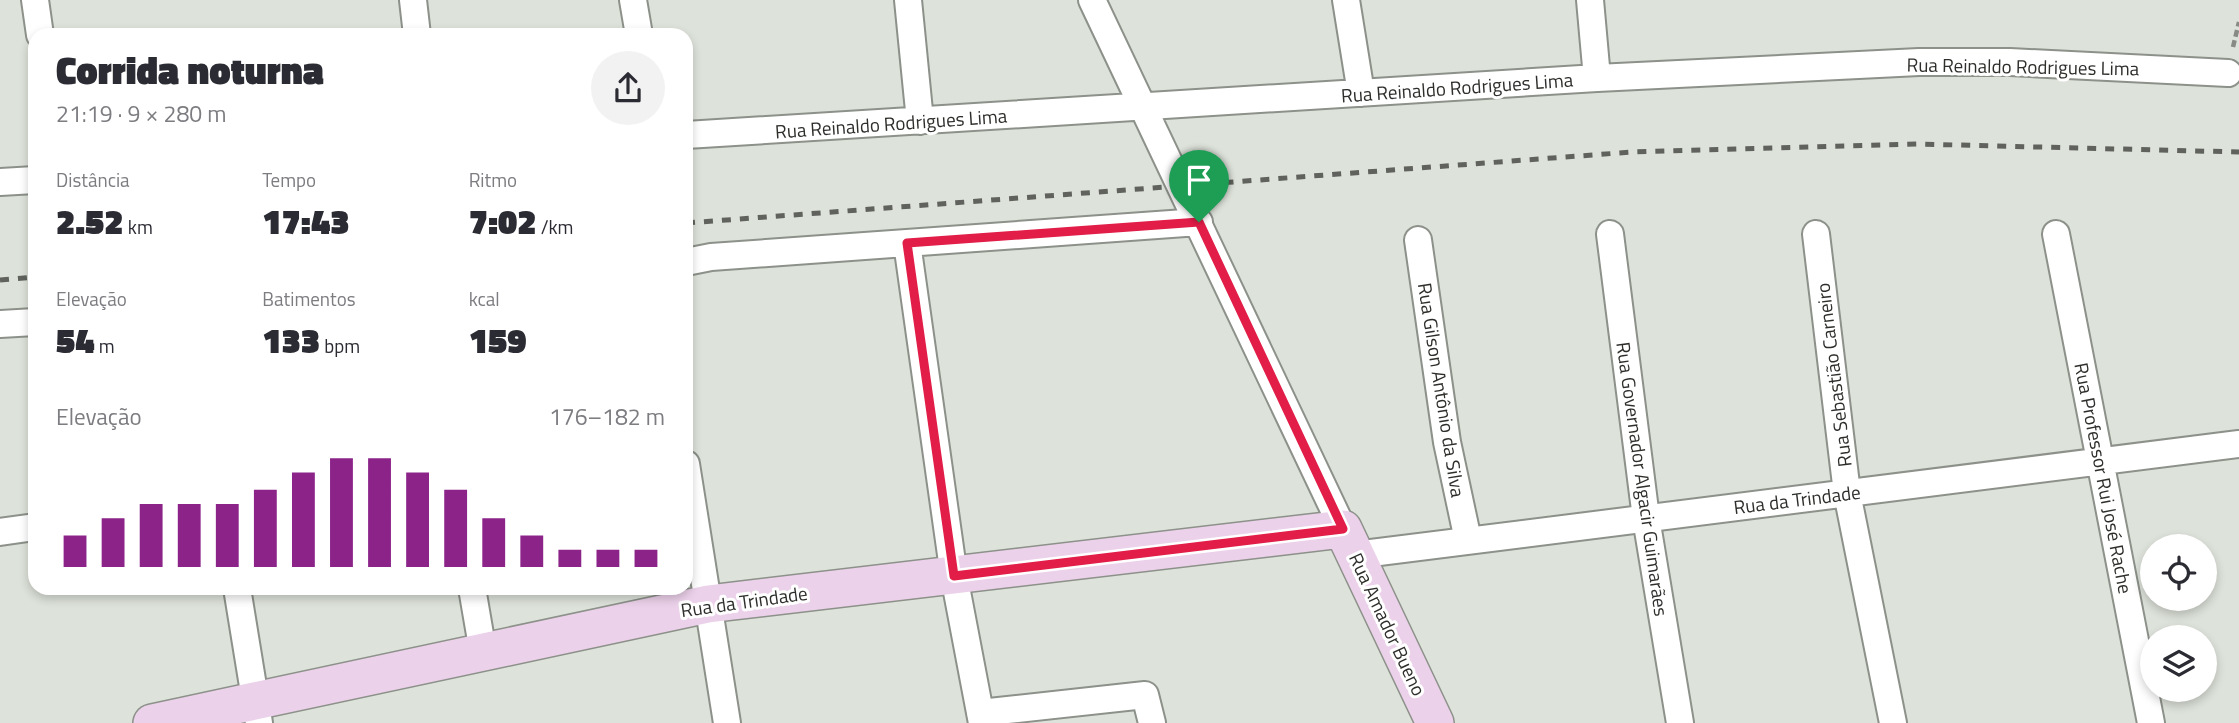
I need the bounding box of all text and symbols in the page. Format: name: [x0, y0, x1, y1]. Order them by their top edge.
text: Corrida noturna: [56, 41, 324, 99]
street label: Rua Reinaldo Rodrigues Lima: [1906, 49, 2140, 83]
button: share: [591, 51, 665, 125]
street label: Rua Reinaldo Rodrigues Lima: [1340, 64, 1574, 110]
text: 21:19 · 9 × 280 m: [56, 96, 226, 131]
street label: Rua Reinaldo Rodrigues Lima: [774, 100, 1008, 146]
pin: [1169, 150, 1229, 222]
icon: arrive: [1180, 161, 1218, 199]
text: Distância: [56, 165, 130, 194]
text: Tempo: [262, 165, 316, 194]
text: Ritmo: [469, 165, 517, 194]
text: 2.52: [56, 194, 124, 248]
text: 17:43: [262, 194, 349, 248]
text: 7:02: [469, 194, 537, 248]
text: km: [124, 212, 153, 241]
text: /km: [537, 212, 574, 241]
street label: Rua Gilson Antônio da Silva: [1411, 281, 1473, 500]
street label: Rua Sebastião Carneiro: [1807, 281, 1859, 469]
text: Elevação: [56, 284, 127, 313]
text: Batimentos: [262, 284, 356, 313]
text: kcal: [469, 284, 500, 313]
text: 54: [56, 313, 95, 367]
text: 133: [262, 313, 320, 367]
text: 159: [469, 313, 526, 367]
text: m: [95, 331, 115, 360]
text: bpm: [320, 331, 360, 360]
street label: Rua Governador Algacir Guimarães: [1609, 340, 1677, 618]
street label: Rua Professor Rui José Rache: [2067, 360, 2141, 596]
text: Elevação: [56, 399, 142, 434]
text: 176–182 m: [549, 399, 665, 434]
street label: Rua da Trindade: [1732, 477, 1862, 521]
map controls: [2140, 534, 2217, 702]
button: locate: [2140, 534, 2217, 611]
street label: Rua Amador Bueno: [1342, 548, 1434, 700]
street label: Rua da Trindade: [679, 578, 809, 624]
button: layers: [2140, 625, 2217, 702]

